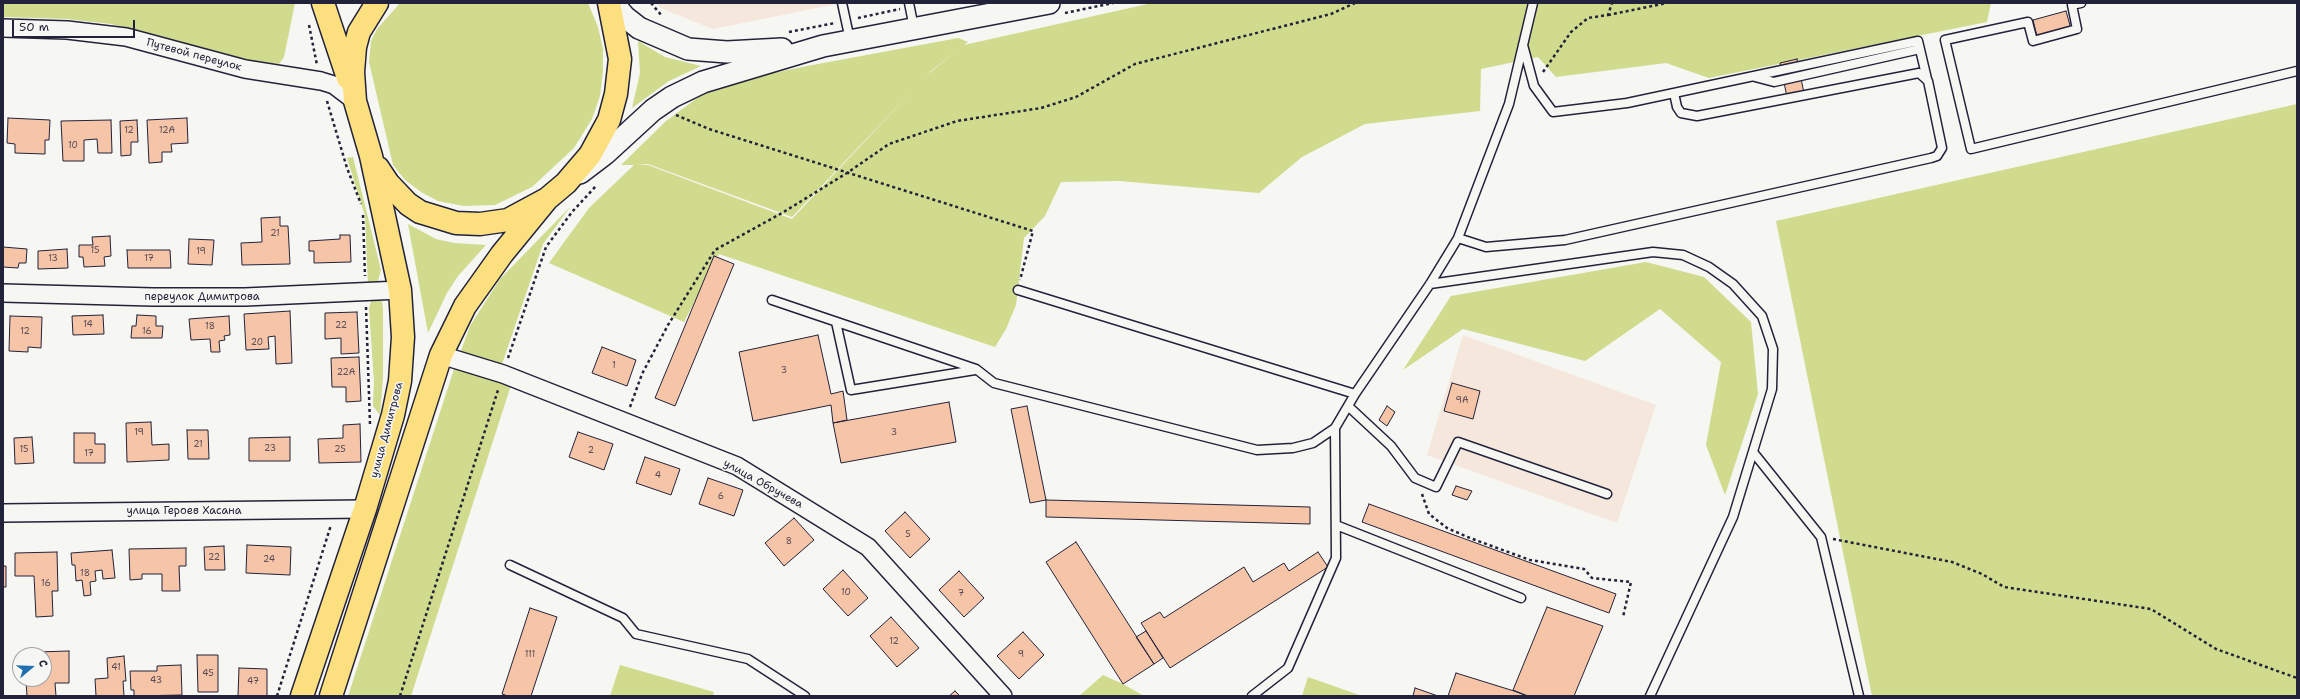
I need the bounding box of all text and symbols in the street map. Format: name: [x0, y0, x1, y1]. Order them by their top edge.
scale bar: [14, 12, 137, 38]
text: 50 m: [19, 19, 49, 35]
street label: Путевой переулок: [145, 36, 243, 74]
house number: 12: [124, 126, 134, 136]
house number: 12А: [159, 126, 175, 136]
house number: 10: [68, 141, 78, 151]
house number: 21: [270, 229, 280, 239]
house number: 15: [90, 246, 100, 256]
house number: 19: [196, 247, 206, 257]
house number: 13: [48, 254, 58, 264]
house number: 17: [144, 254, 154, 264]
street label: переулок Димитрова: [144, 290, 260, 304]
house number: 14: [83, 320, 93, 330]
house number: 22: [335, 321, 347, 331]
house number: 18: [205, 322, 215, 332]
house number: 12: [20, 327, 30, 337]
house number: 16: [142, 327, 152, 337]
house number: 20: [251, 338, 263, 348]
house number: 1: [612, 361, 616, 371]
house number: 3: [781, 366, 787, 376]
house number: 22А: [337, 368, 355, 378]
street label: улица Димитрова: [368, 381, 406, 479]
house number: 9А: [1456, 396, 1468, 406]
house number: 19: [134, 428, 144, 438]
house number: 3: [891, 428, 897, 438]
house number: 21: [193, 440, 203, 450]
house number: 23: [264, 444, 276, 454]
house number: 15: [19, 445, 29, 455]
house number: 25: [334, 445, 346, 455]
house number: 2: [588, 446, 594, 456]
house number: 17: [84, 449, 94, 459]
street label: улица Обручева: [721, 457, 805, 511]
house number: 4: [655, 471, 661, 481]
house number: 6: [718, 492, 724, 502]
street label: улица Героев Хасана: [126, 504, 242, 518]
house number: 5: [905, 530, 911, 540]
house number: 8: [786, 537, 792, 547]
house number: 22: [208, 553, 220, 563]
house number: 24: [263, 555, 275, 565]
house number: 18: [80, 569, 90, 579]
house number: 16: [41, 579, 51, 589]
house number: 10: [841, 588, 851, 598]
house number: 7: [958, 589, 964, 599]
house number: 12: [889, 637, 899, 647]
north arrow: [12, 647, 52, 687]
house number: 111: [525, 650, 535, 660]
house number: 9: [1018, 650, 1024, 660]
text: С: [35, 658, 51, 669]
house number: 41: [111, 663, 121, 673]
house number: 45: [202, 669, 214, 679]
house number: 43: [150, 676, 162, 686]
house number: 47: [247, 677, 259, 687]

